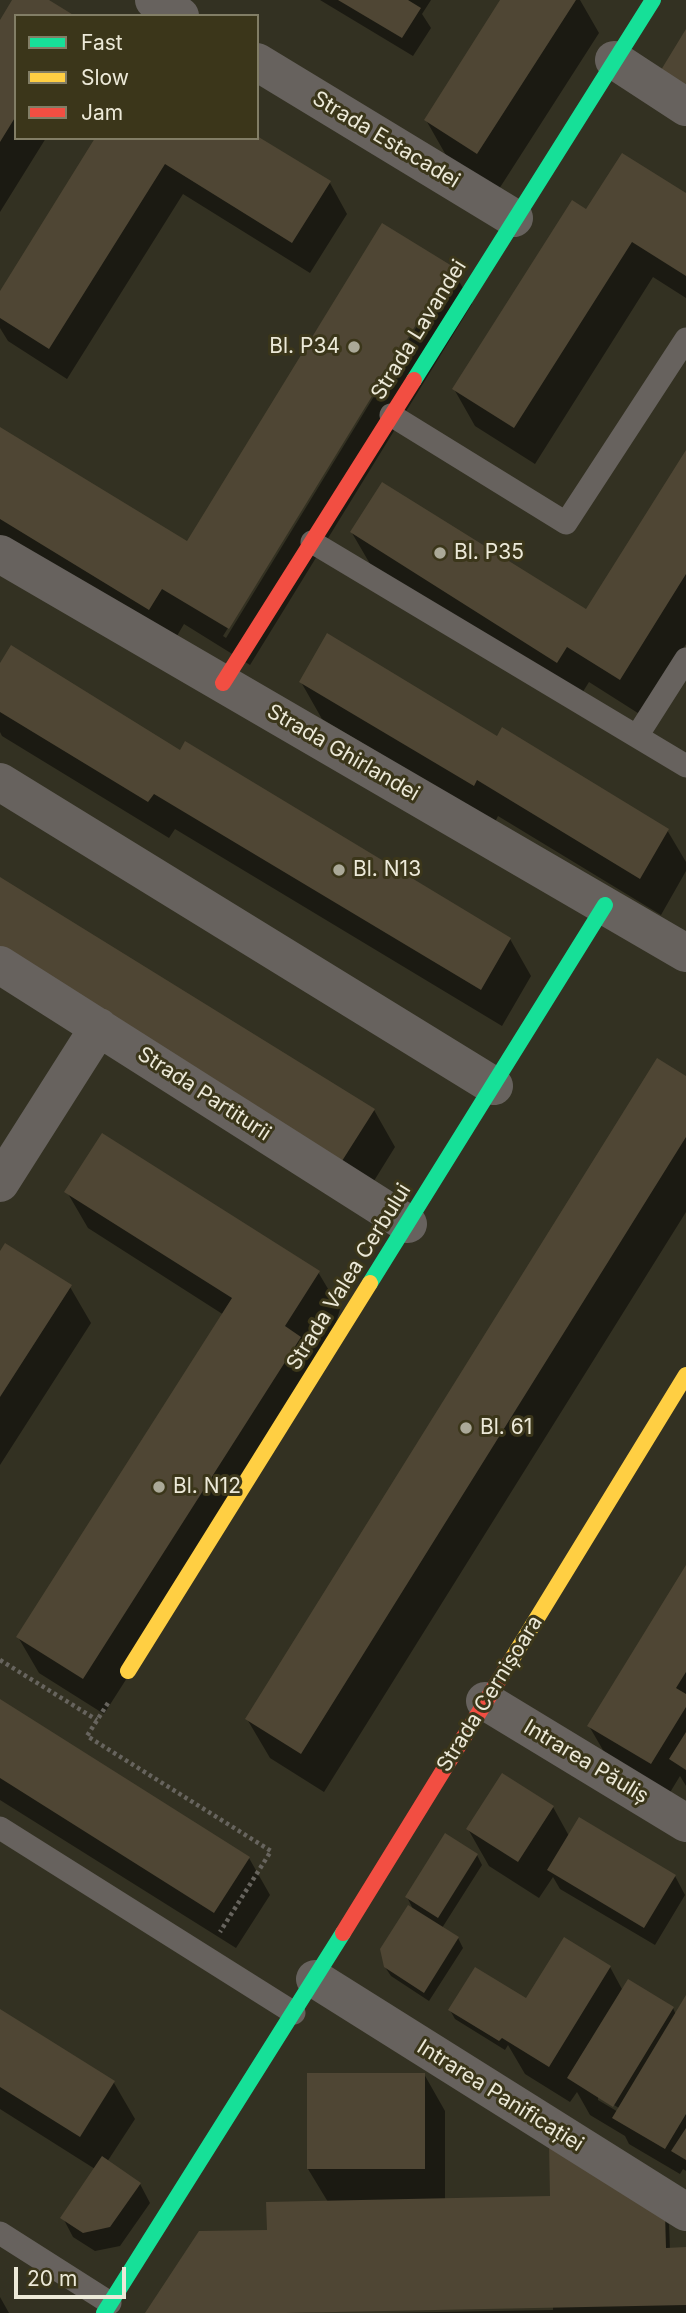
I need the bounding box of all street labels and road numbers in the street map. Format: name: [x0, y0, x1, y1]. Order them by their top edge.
street label: Strada Estacadei: [308, 86, 464, 194]
street label: Strada Lavandei: [366, 255, 472, 405]
street label: Strada Ghirlandei: [262, 699, 424, 807]
street label: Strada Partiturii: [133, 1042, 275, 1146]
street label: Strada Valea Cerbului: [281, 1179, 417, 1375]
street label: Strada Cernișoara: [432, 1611, 548, 1777]
street label: Intrarea Păuliș: [519, 1715, 653, 1809]
street label: Intrarea Panificației: [412, 2035, 588, 2157]

